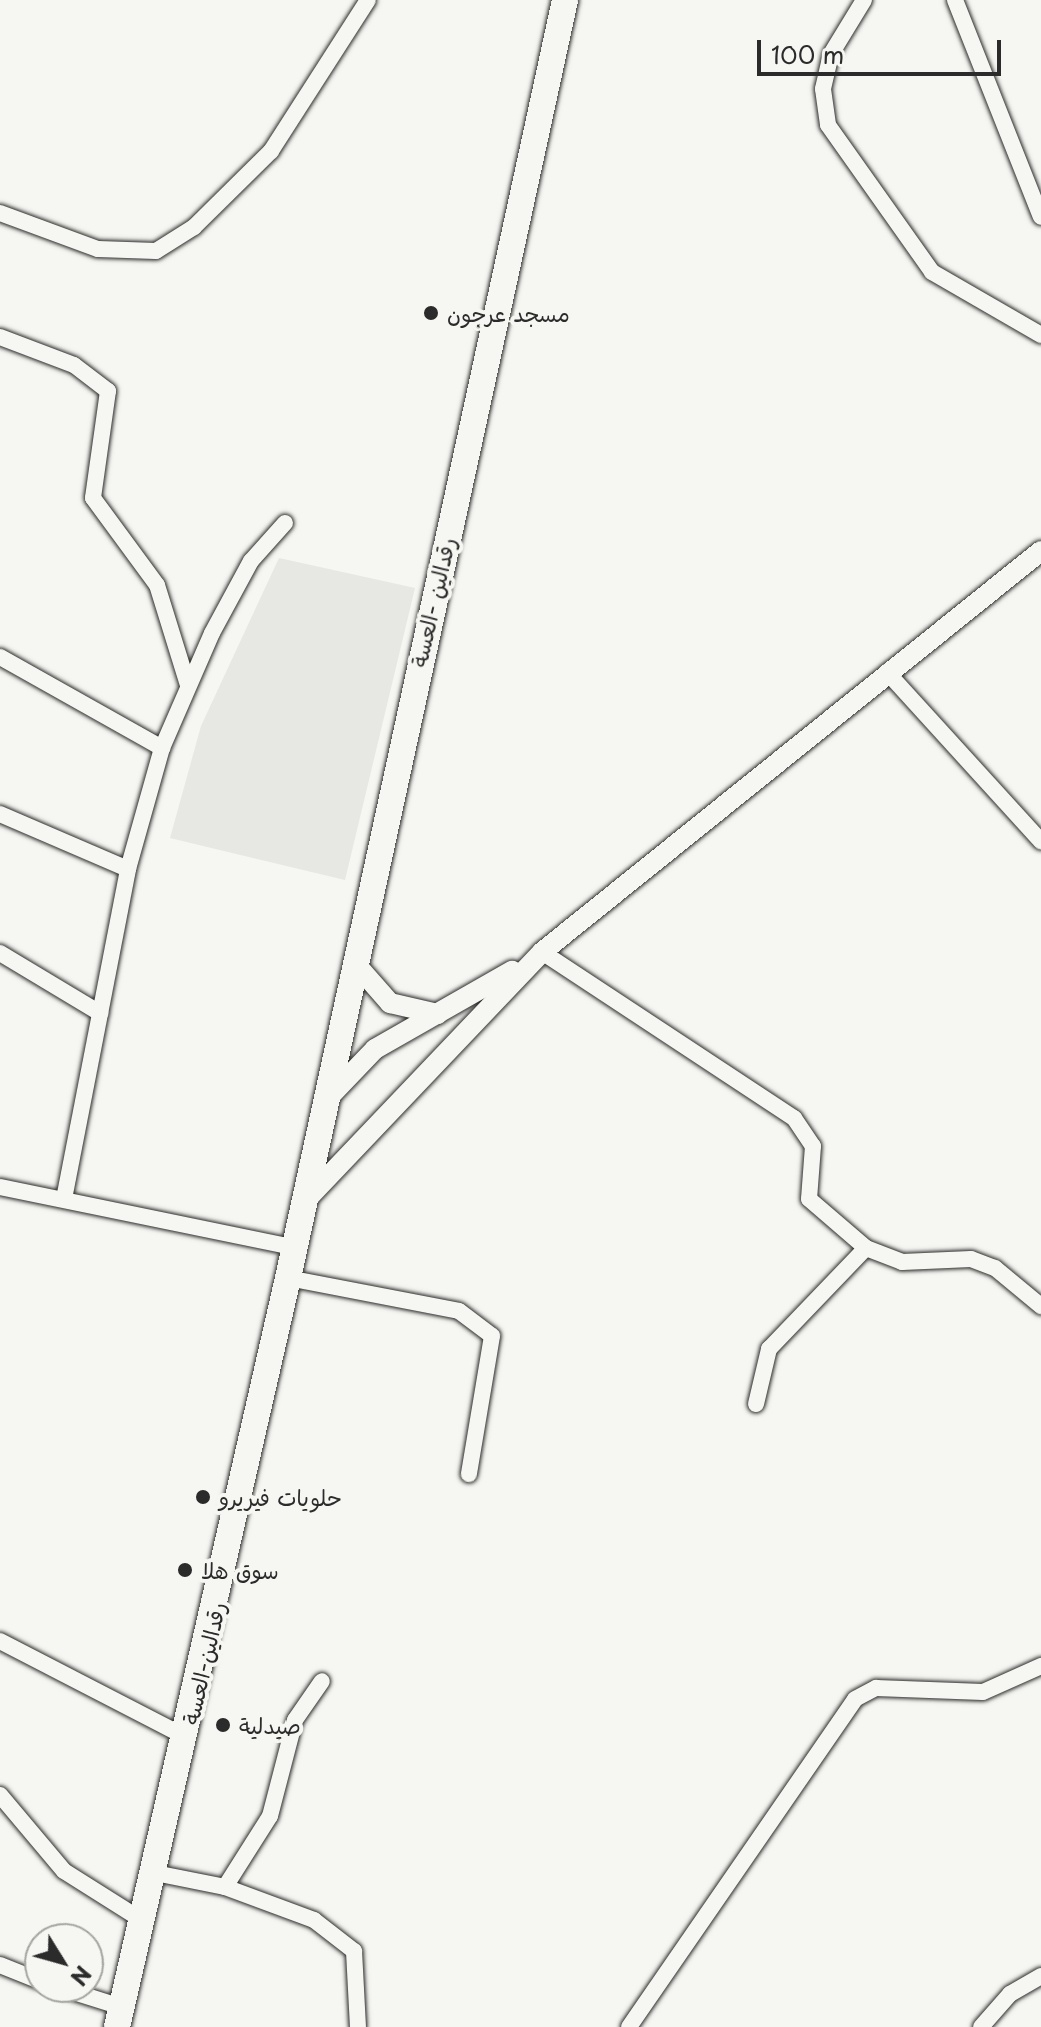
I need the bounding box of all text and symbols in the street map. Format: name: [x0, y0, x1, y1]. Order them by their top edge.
scale bar: [761, 24, 1005, 74]
text: 100 m: [771, 36, 844, 72]
place label: مسجد عرجون: [447, 300, 570, 326]
marker: مسجد عرجون: [422, 304, 440, 322]
street label: رقدالين -العسة: [404, 535, 460, 669]
place label: حلويات فيريرو: [219, 1484, 342, 1510]
marker: حلويات فيريرو: [194, 1488, 212, 1506]
place label: سوق هلا: [201, 1557, 279, 1583]
marker: سوق هلا: [176, 1561, 194, 1579]
street label: رقدالين-العسة: [176, 1599, 230, 1727]
place label: صيدلية: [239, 1712, 301, 1738]
marker: صيدلية: [214, 1716, 232, 1734]
north arrow: [24, 1923, 104, 2003]
text: N: [64, 1960, 100, 1993]

